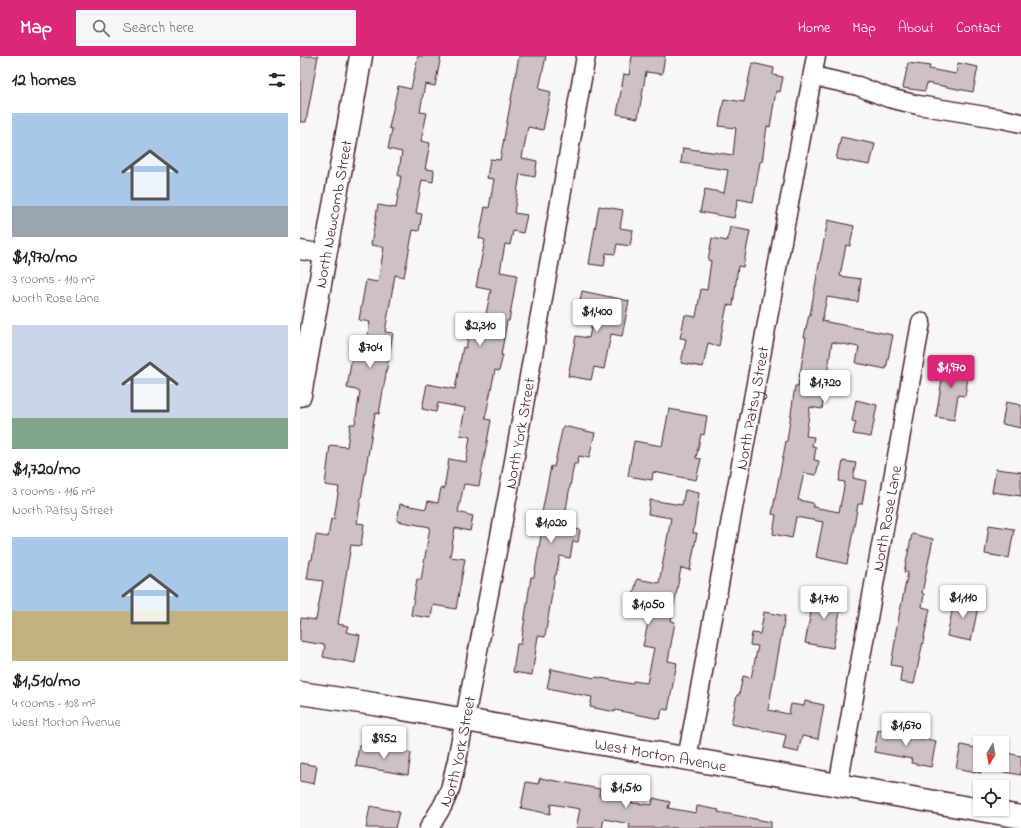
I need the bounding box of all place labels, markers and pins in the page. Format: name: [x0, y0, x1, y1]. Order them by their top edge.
pin: $1,400: [564, 299, 630, 333]
pin: $2,310: [447, 313, 513, 347]
pin: $704: [346, 335, 394, 369]
pin: $1,970: [918, 355, 984, 389]
pin: $1,720: [792, 370, 858, 404]
pin: $1,020: [518, 510, 584, 544]
pin: $1,110: [930, 585, 996, 619]
pin: $1,710: [791, 586, 857, 620]
pin: $1,050: [615, 592, 681, 626]
pin: $1,670: [873, 713, 939, 747]
pin: $952: [360, 726, 408, 760]
pin: $1,510: [593, 775, 659, 809]

